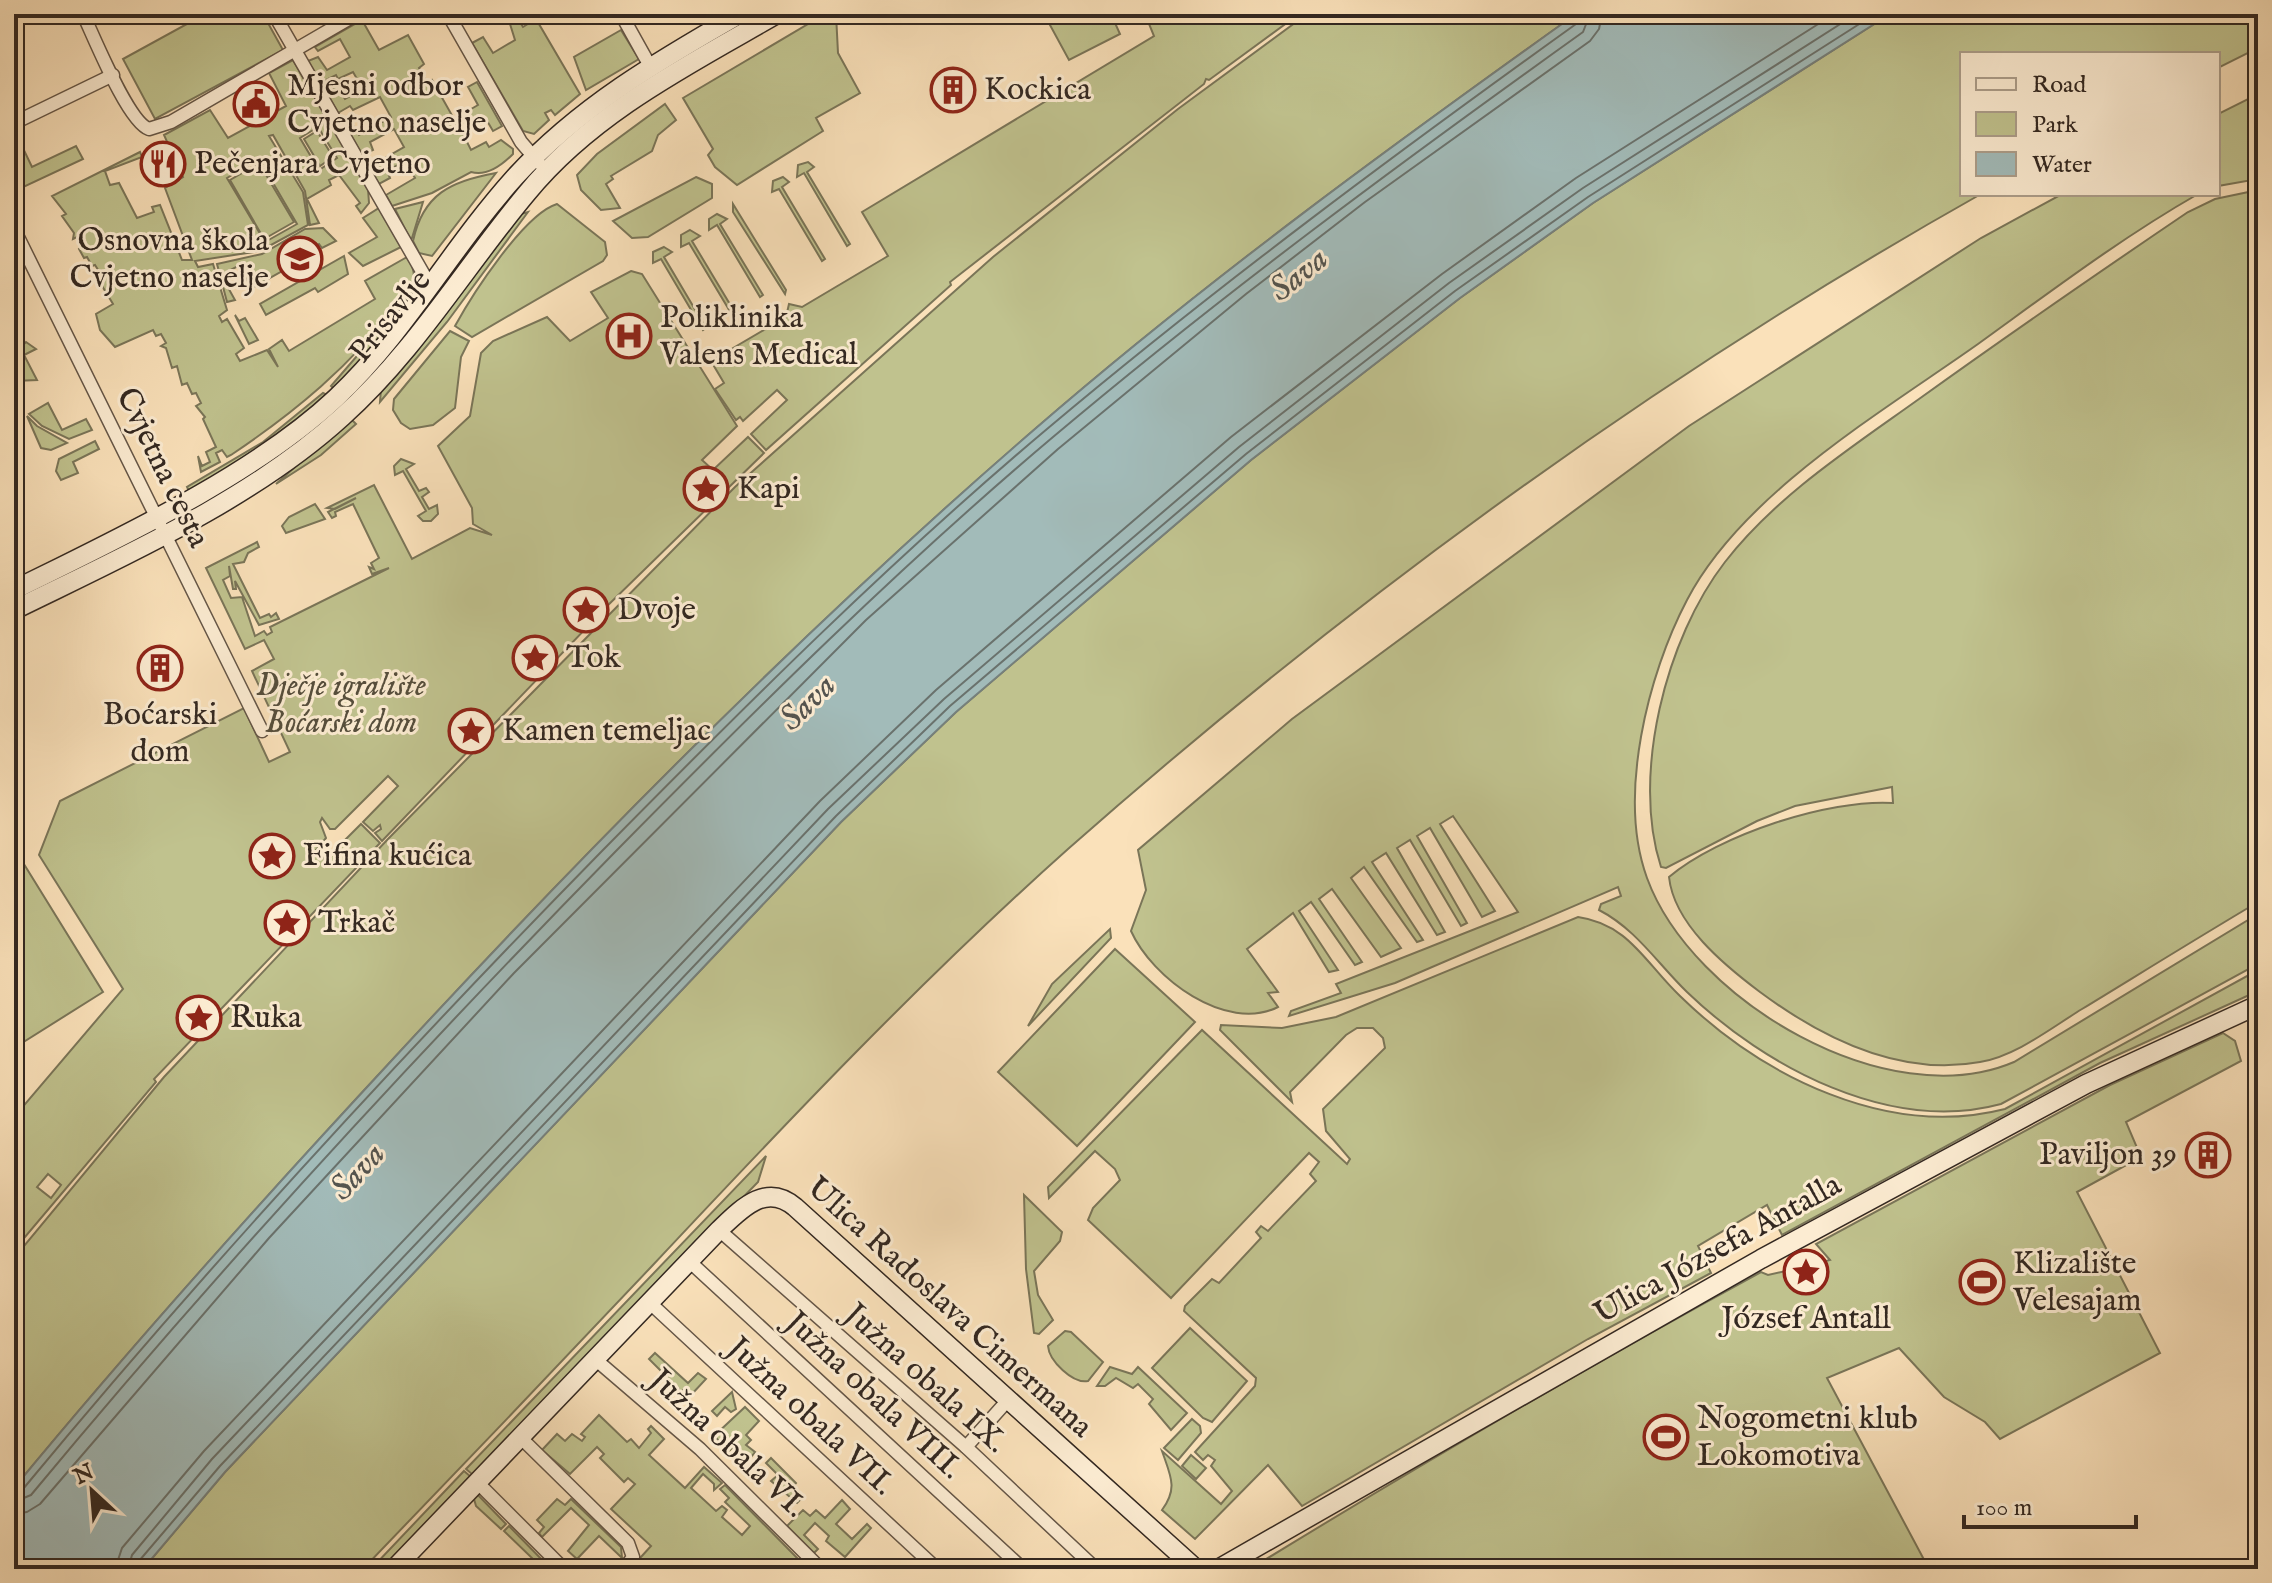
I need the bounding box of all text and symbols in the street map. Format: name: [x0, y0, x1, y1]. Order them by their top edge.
legend: [1960, 52, 2220, 196]
place label: Mjesni odbor Cvjetno naselje: [287, 66, 486, 144]
building icon: Kockica: [929, 66, 977, 114]
place label: Kockica: [984, 70, 1091, 111]
text: Road: [2032, 70, 2086, 101]
public building icon: Mjesni odbor Cvjetno naselje: [232, 80, 280, 128]
text: Park: [2032, 110, 2078, 141]
restaurant icon: Pečenjara Cvjetno: [139, 140, 187, 188]
place label: Pečenjara Cvjetno: [194, 144, 431, 185]
text: Water: [2032, 150, 2092, 181]
place label: Osnovna škola Cvjetno naselje: [70, 221, 269, 299]
school or university icon: Osnovna škola Cvjetno naselje: [276, 235, 324, 283]
water label: Sava: [1261, 238, 1337, 312]
street label: Prisavlje: [341, 262, 441, 372]
place label: Poliklinika Valens Medical: [659, 298, 858, 376]
hospital icon: Poliklinika Valens Medical: [605, 312, 653, 360]
street label: Cvjetna cesta: [106, 381, 218, 555]
place icon: Kapi: [682, 465, 730, 513]
place label: Kapi: [737, 469, 800, 510]
place icon: Dvoje: [562, 586, 610, 634]
place label: Dvoje: [617, 590, 696, 631]
place icon: Tok: [511, 634, 559, 682]
place label: Tok: [566, 638, 622, 679]
building icon: Boćarski dom: [136, 644, 184, 692]
water label: Sava: [770, 665, 846, 741]
park label: Dječje igralište Boćarski dom: [256, 666, 426, 744]
place label: Boćarski dom: [103, 695, 217, 773]
place icon: Kamen temeljac: [447, 707, 495, 755]
place label: Kamen temeljac: [502, 711, 711, 752]
place icon: Fifina kućica: [248, 832, 296, 880]
place label: Fifina kućica: [303, 836, 472, 877]
place icon: Trkač: [263, 899, 311, 947]
place label: Trkač: [318, 903, 395, 944]
place icon: Ruka: [175, 994, 223, 1042]
place label: Ruka: [230, 998, 302, 1039]
building icon: Paviljon 39: [2184, 1131, 2232, 1179]
water label: Sava: [321, 1134, 395, 1210]
place label: Paviljon 39: [2039, 1135, 2177, 1176]
street label: Ulica Józsefa Antalla: [1587, 1165, 1849, 1335]
street label: Ulica Radoslava Cimermana: [797, 1168, 1101, 1448]
place label: Klizalište Velesajam: [2012, 1244, 2142, 1322]
place icon: József Antall: [1782, 1248, 1830, 1296]
sports icon: Klizalište Velesajam: [1958, 1258, 2006, 1306]
street label: Južna obala IX.: [833, 1293, 1015, 1463]
place label: József Antall: [1718, 1299, 1891, 1340]
street label: Južna obala VIII.: [773, 1301, 970, 1489]
street label: Južna obala VII.: [715, 1327, 902, 1505]
street label: Južna obala VI.: [637, 1358, 814, 1527]
place label: Nogometni klub Lokomotiva: [1697, 1399, 1918, 1477]
sports icon: Nogometni klub Lokomotiva: [1642, 1413, 1690, 1461]
north arrow: [52, 1451, 132, 1531]
text: N: [69, 1458, 99, 1492]
scale bar: [1964, 1479, 2136, 1529]
text: 100 m: [1976, 1493, 2032, 1524]

